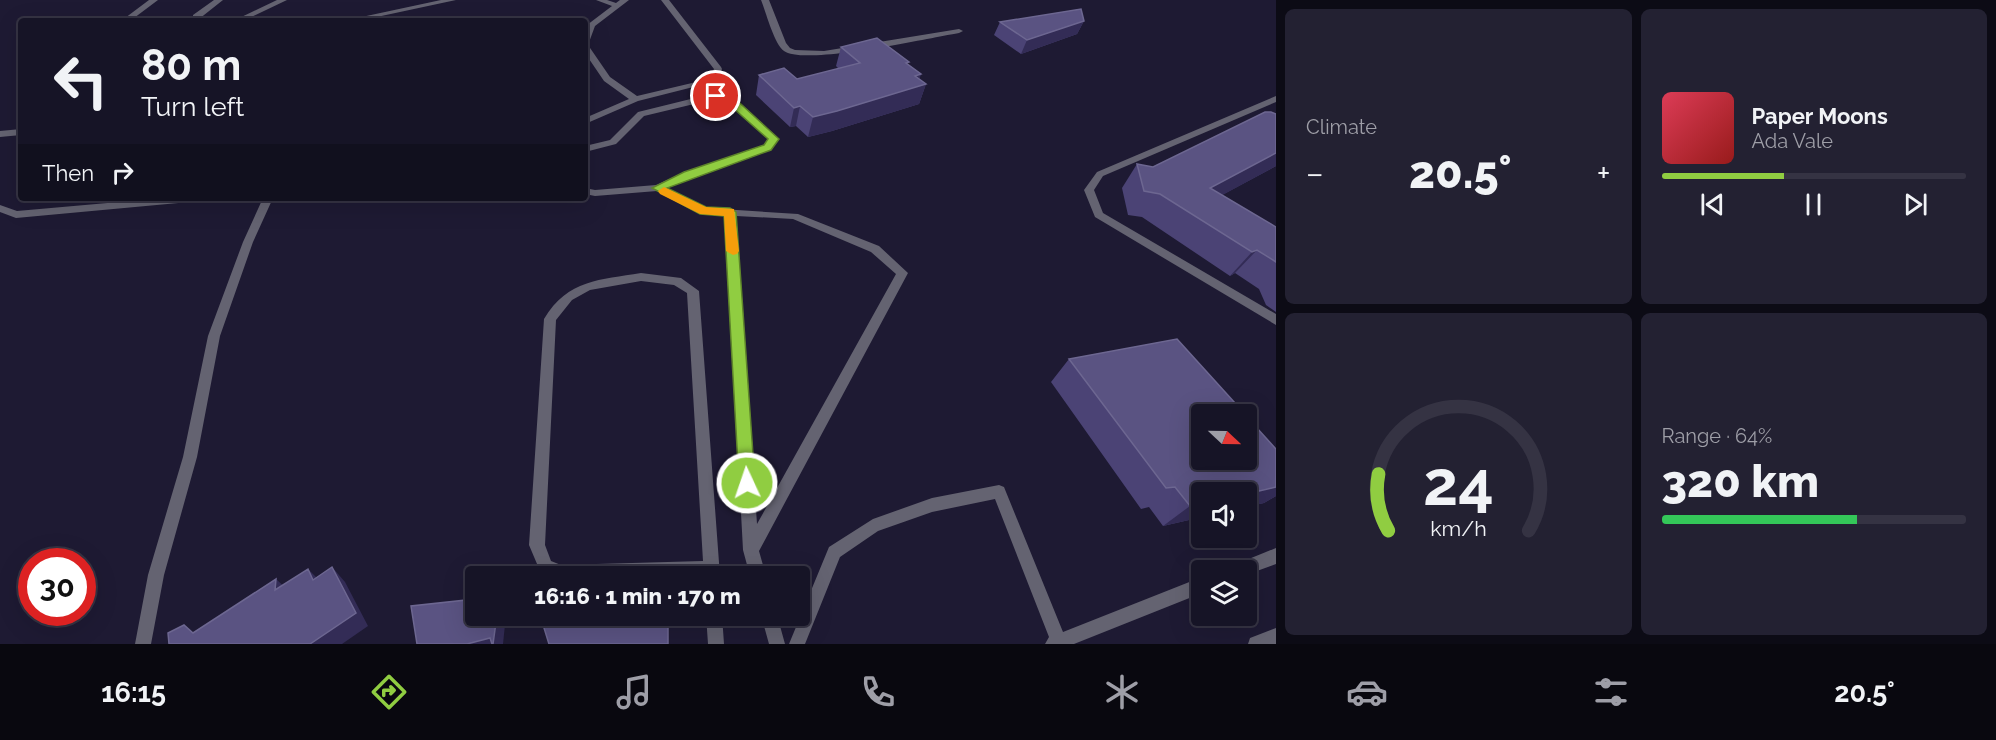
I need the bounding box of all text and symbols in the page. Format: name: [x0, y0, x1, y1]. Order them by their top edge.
text: 80 m: [141, 41, 241, 90]
icon: left: [42, 42, 120, 120]
pin: [690, 70, 741, 121]
icon: arrive: [699, 79, 732, 112]
text: Turn left: [141, 91, 244, 122]
text: Paper Moons: [1752, 103, 1888, 129]
text: Climate: [1306, 115, 1377, 139]
text: Ada Vale: [1752, 129, 1833, 153]
text: 20.5°: [1409, 146, 1512, 199]
text: −: [1306, 154, 1324, 193]
text: +: [1597, 154, 1611, 193]
icon: right: [106, 156, 139, 189]
text: Then: [42, 160, 94, 186]
icon: previous: [1696, 188, 1729, 221]
icon: pause: [1797, 188, 1830, 221]
icon: next: [1899, 188, 1932, 221]
north arrow: [1191, 404, 1257, 470]
map controls: [1191, 404, 1257, 626]
text: Range · 64%: [1662, 424, 1772, 448]
text: 24: [1423, 446, 1494, 520]
position arrow: [715, 451, 779, 515]
text: 320 km: [1662, 455, 1819, 508]
button: sound: [1191, 482, 1257, 548]
text: km/h: [1430, 516, 1487, 541]
speed limit sign: 30: [18, 548, 96, 626]
button: layers: [1191, 560, 1257, 626]
text: 16:16 · 1 min · 170 m: [534, 583, 741, 609]
icon: directions: [368, 671, 410, 713]
icon: music: [613, 671, 655, 713]
icon: phone: [857, 671, 899, 713]
icon: climate: [1101, 671, 1143, 713]
icon: car: [1346, 671, 1388, 713]
icon: filters: [1590, 671, 1632, 713]
text: 16:15: [101, 677, 166, 708]
text: 20.5°: [1834, 677, 1895, 708]

